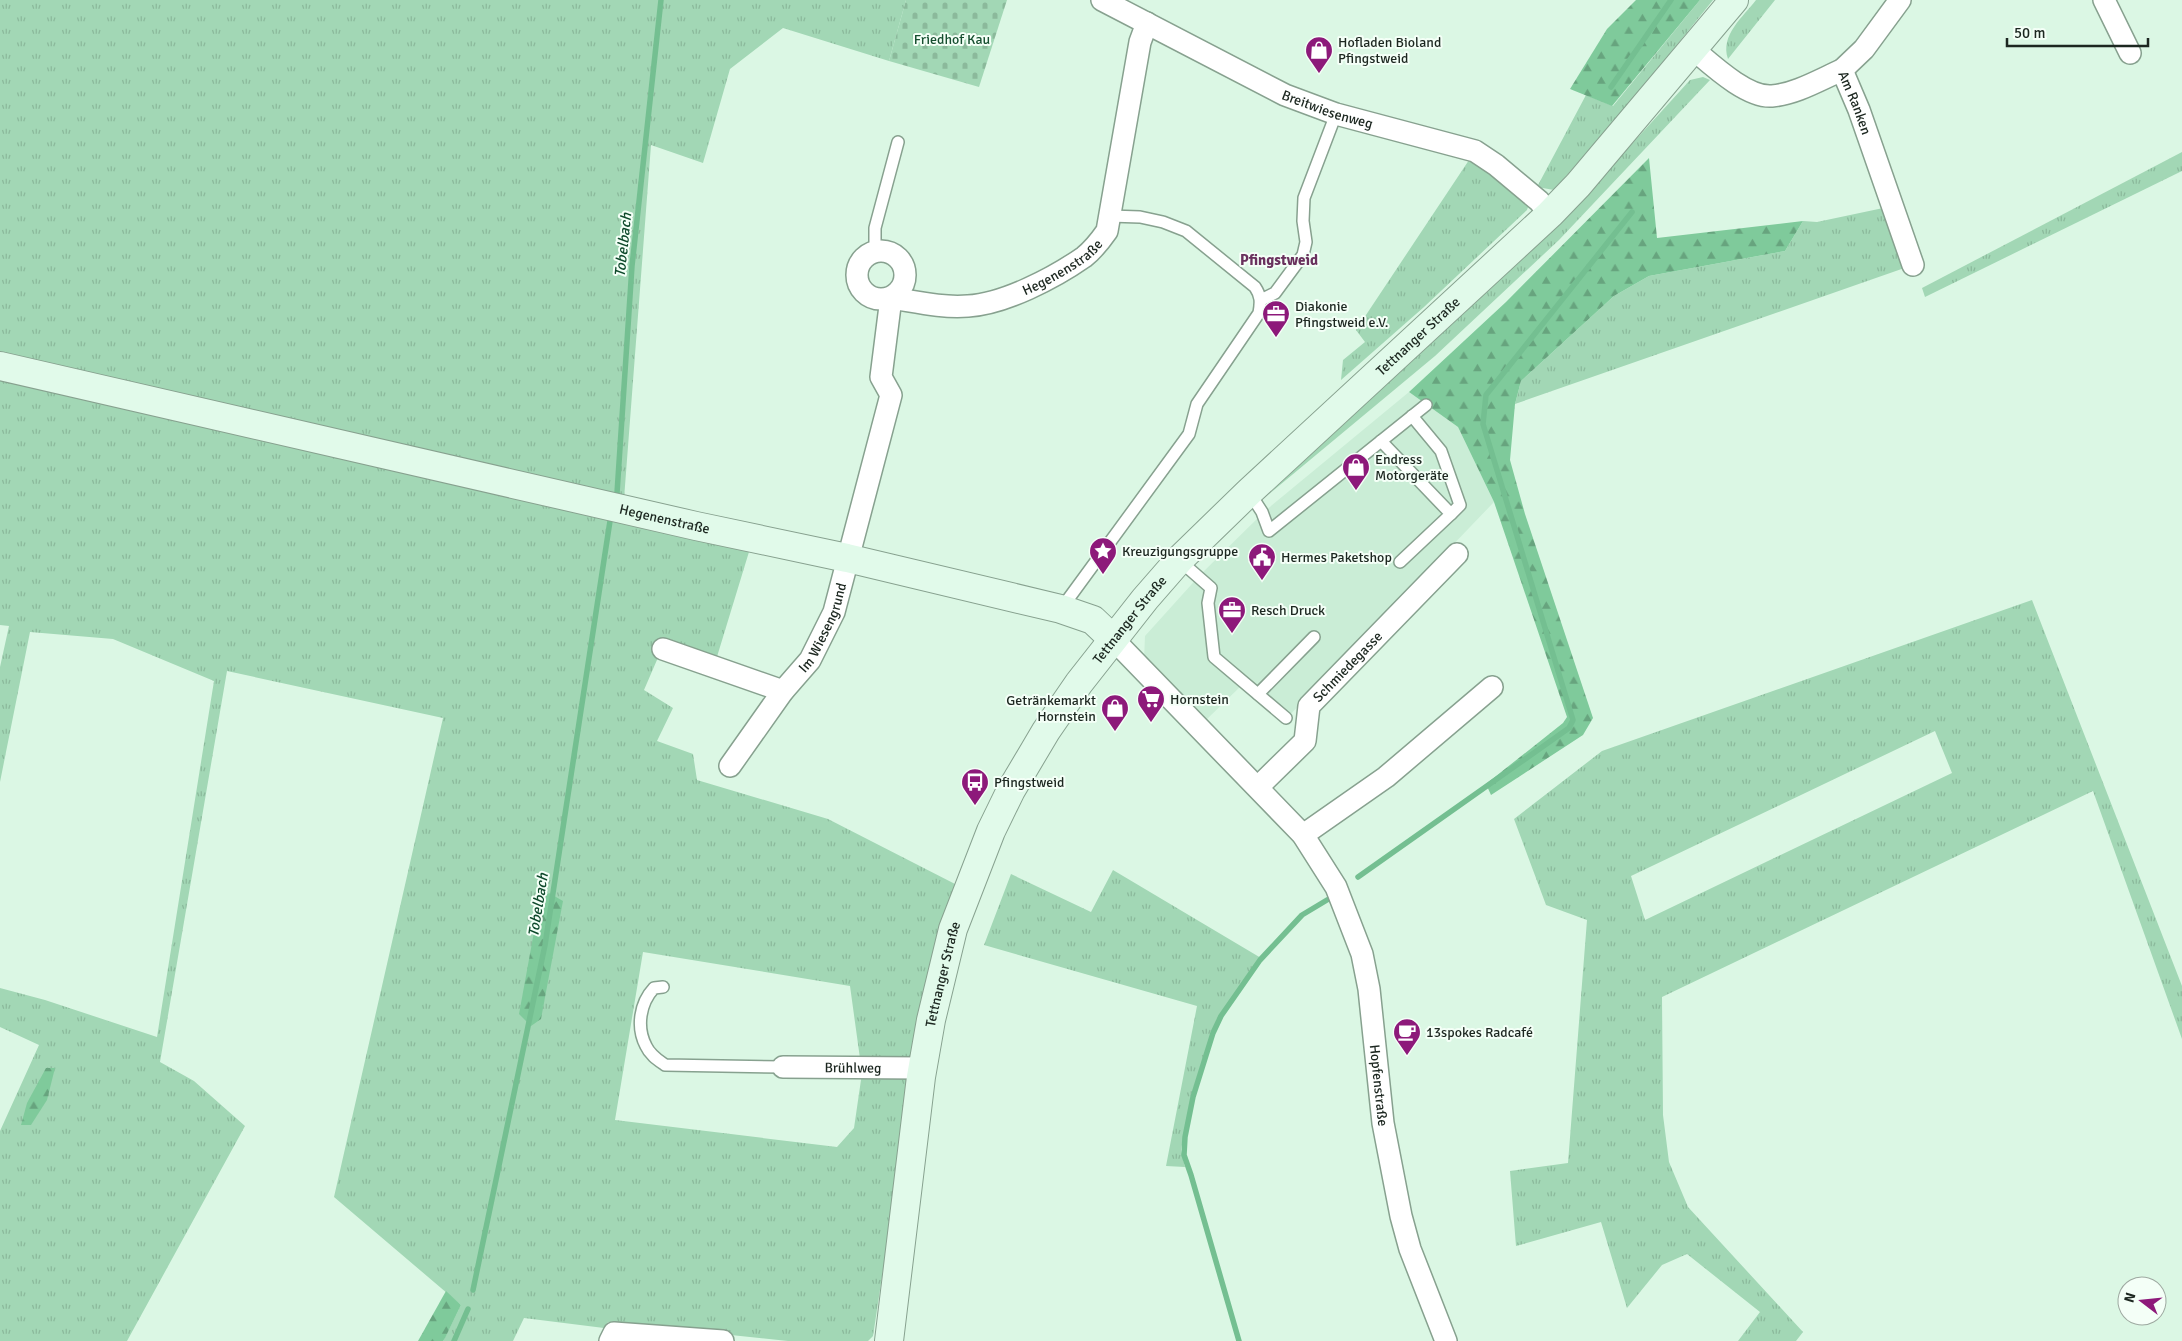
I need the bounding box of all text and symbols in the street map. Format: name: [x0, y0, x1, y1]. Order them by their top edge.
scale bar: [2007, 15, 2148, 47]
text: 50 m: [2014, 24, 2045, 42]
park label: Friedhof Kau: [914, 31, 990, 48]
place label: Hofladen Bioland Pfingstweid: [1338, 34, 1441, 67]
shop icon: Hofladen Bioland Pfingstweid: [1304, 35, 1334, 74]
street label: Am Ranken: [1834, 68, 1875, 137]
street label: Breitwiesenweg: [1279, 87, 1375, 132]
water label: Tobelbach: [611, 211, 635, 278]
street label: Hegenenstraße: [1020, 236, 1106, 299]
district label: Pfingstweid: [1240, 251, 1318, 269]
street label: Tettnanger Straße: [1373, 293, 1464, 379]
place label: Diakonie Pfingstweid e.V.: [1295, 298, 1389, 331]
office icon: Diakonie Pfingstweid e.V.: [1261, 299, 1291, 338]
place label: Endress Motorgeräte: [1375, 451, 1449, 484]
shop icon: Endress Motorgeräte: [1341, 452, 1371, 491]
street label: Hegenenstraße: [618, 501, 711, 538]
place icon: Kreuzigungsgruppe: [1088, 536, 1118, 575]
public building icon: Hermes Paketshop: [1247, 542, 1277, 581]
place label: Kreuzigungsgruppe: [1122, 543, 1238, 560]
place label: Hermes Paketshop: [1281, 549, 1392, 566]
street label: Tettnanger Straße: [1089, 572, 1170, 667]
street label: Im Wiesengrund: [795, 581, 850, 676]
office icon: Resch Druck: [1217, 595, 1247, 634]
place label: Resch Druck: [1251, 602, 1325, 619]
street label: Schmiedegasse: [1309, 628, 1386, 706]
supermarket icon: Hornstein: [1136, 684, 1166, 723]
place label: Hornstein: [1170, 691, 1229, 708]
place label: Getränkemarkt Hornstein: [1006, 692, 1096, 725]
shop icon: Getränkemarkt Hornstein: [1100, 693, 1130, 732]
bus stop icon: Pfingstweid: [960, 767, 990, 806]
place label: Pfingstweid: [994, 774, 1065, 791]
water label: Tobelbach: [524, 871, 552, 938]
street label: Tettnanger Straße: [922, 919, 964, 1028]
cafe icon: 13spokes Radcafé: [1392, 1017, 1422, 1056]
place label: 13spokes Radcafé: [1426, 1024, 1533, 1041]
street label: Hopfenstraße: [1366, 1044, 1391, 1127]
street label: Brühlweg: [824, 1059, 882, 1077]
north arrow: [2117, 1276, 2167, 1326]
text: N: [2120, 1291, 2139, 1305]

